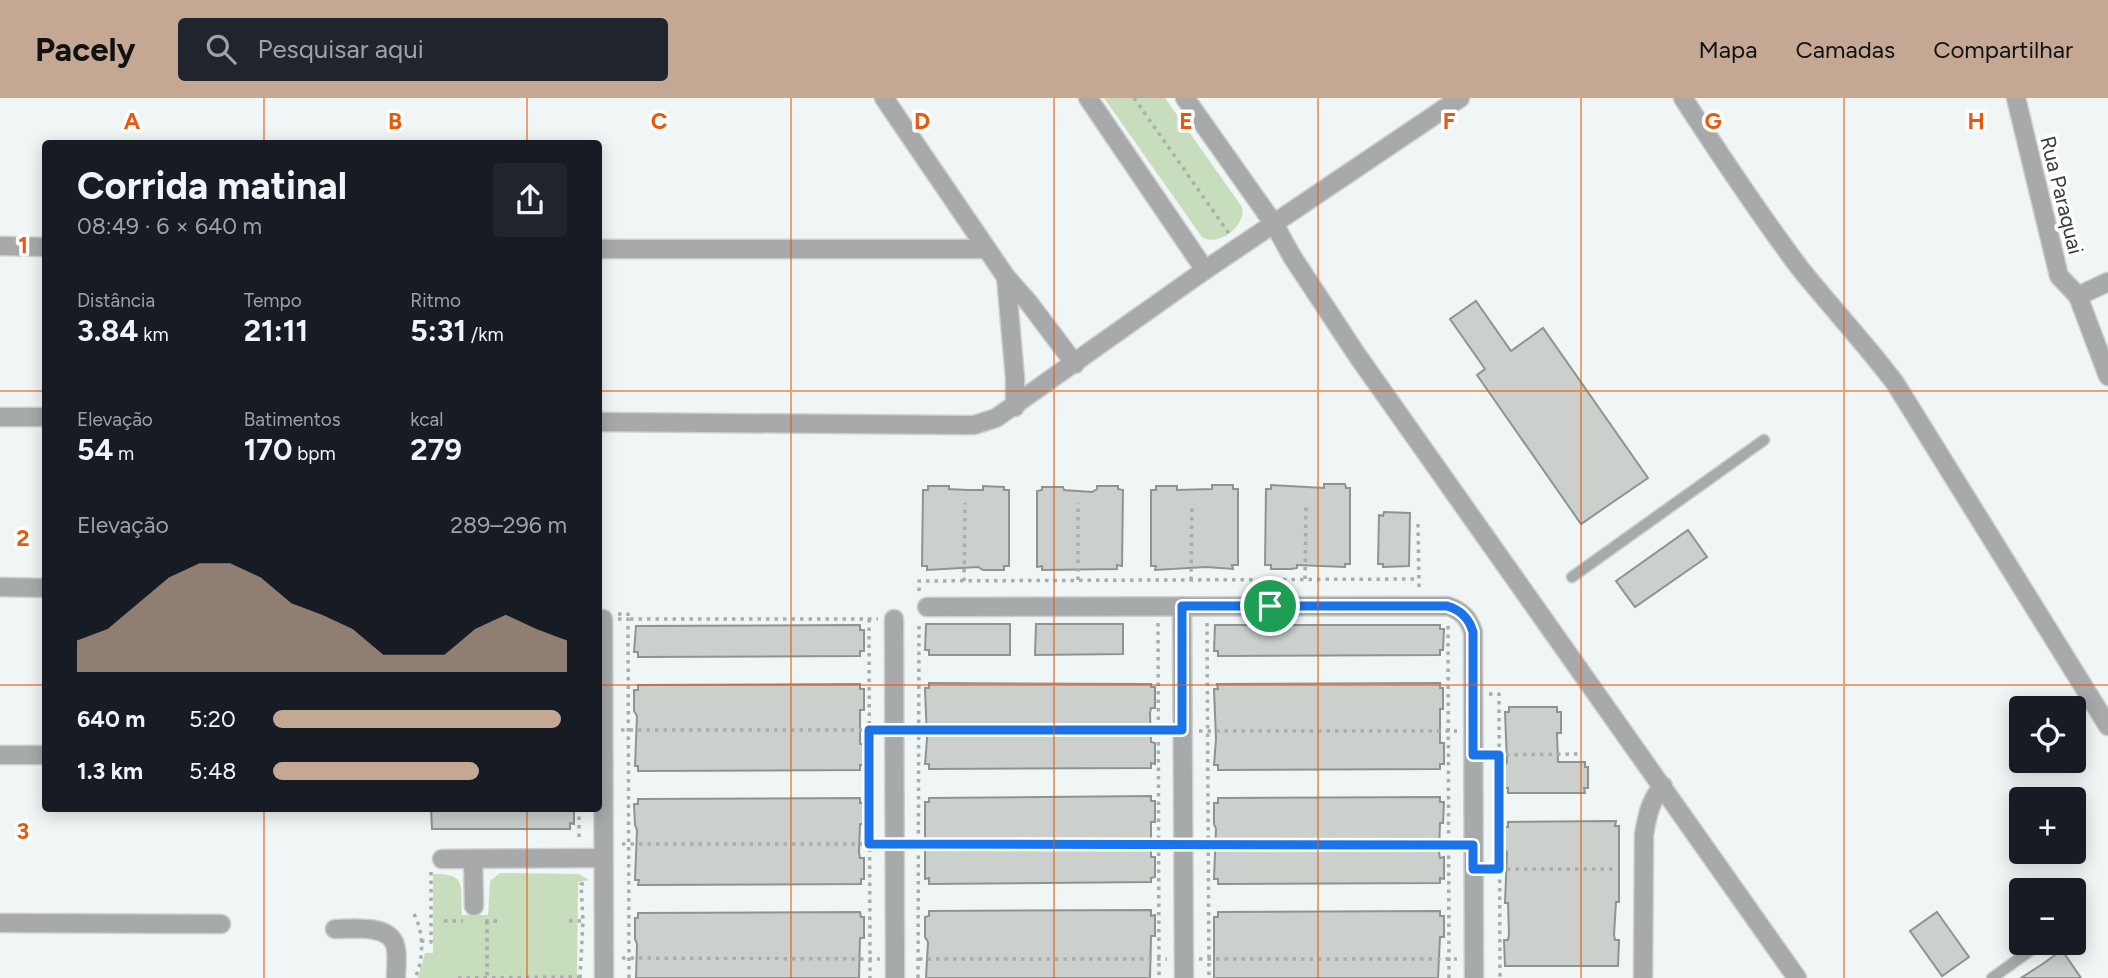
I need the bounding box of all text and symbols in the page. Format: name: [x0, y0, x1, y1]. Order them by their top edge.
search box: [178, 18, 668, 81]
text: Pacely: [35, 30, 136, 69]
icon: search: [202, 30, 240, 68]
text: Pesquisar aqui: [258, 33, 424, 65]
text: Mapa: [1698, 35, 1757, 64]
text: Camadas: [1795, 35, 1895, 64]
text: Compartilhar: [1933, 35, 2073, 64]
text: A: [124, 107, 141, 135]
text: B: [388, 107, 402, 135]
text: C: [651, 107, 668, 135]
text: D: [914, 107, 930, 135]
text: E: [1179, 107, 1193, 135]
text: F: [1443, 107, 1456, 135]
text: G: [1704, 107, 1722, 135]
text: H: [1967, 107, 1985, 135]
street label: Rua Paraquai: [2035, 133, 2089, 257]
text: Corrida matinal: [77, 163, 347, 209]
button: share: [493, 163, 567, 237]
text: 08:49 · 6 × 640 m: [77, 212, 262, 240]
text: 1: [18, 231, 28, 259]
text: Distância: [77, 289, 155, 312]
text: Tempo: [244, 289, 302, 312]
text: Ritmo: [410, 289, 461, 312]
text: 3.84: [77, 312, 138, 349]
text: 21:11: [244, 312, 308, 349]
text: 5:31: [410, 312, 466, 349]
text: km: [138, 323, 169, 346]
text: /km: [466, 323, 504, 346]
text: Elevação: [77, 408, 153, 431]
text: Batimentos: [244, 408, 341, 431]
text: kcal: [410, 408, 444, 431]
text: 54: [77, 431, 113, 468]
text: 170: [244, 431, 292, 468]
text: 279: [410, 431, 462, 468]
text: m: [113, 442, 134, 465]
text: bpm: [292, 442, 336, 465]
text: Elevação: [77, 511, 169, 539]
text: 289–296 m: [450, 511, 567, 539]
text: 2: [16, 524, 30, 552]
pin: [1240, 576, 1300, 636]
icon: arrive: [1251, 587, 1289, 625]
map controls: [2009, 696, 2086, 955]
button: locate: [2009, 696, 2086, 773]
text: 640 m: [77, 705, 145, 733]
text: 5:20: [189, 705, 236, 733]
text: 1.3 km: [77, 757, 143, 785]
text: 5:48: [189, 757, 236, 785]
button: +: [2009, 787, 2086, 864]
text: 3: [17, 817, 29, 845]
button: −: [2009, 878, 2086, 955]

